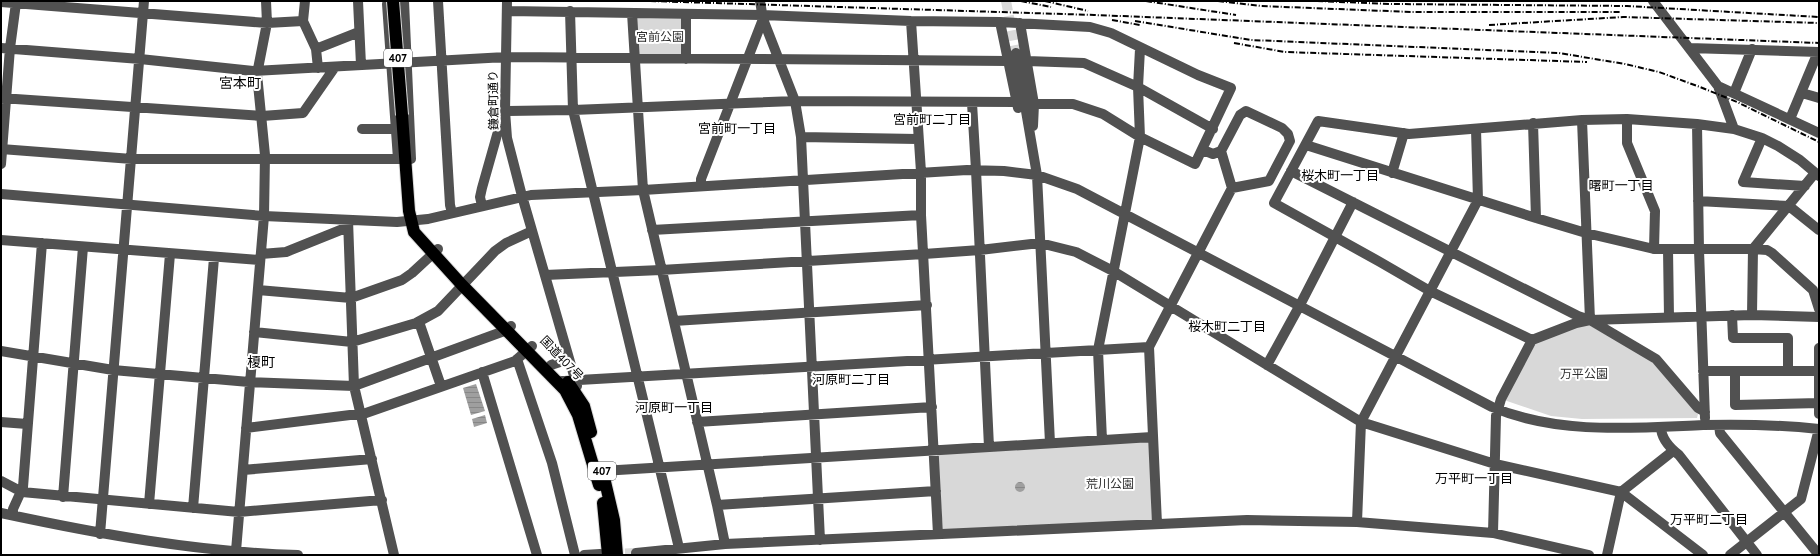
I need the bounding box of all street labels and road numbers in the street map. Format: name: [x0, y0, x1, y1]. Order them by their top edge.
road number: 407: [384, 49, 412, 67]
street label: 鎌倉町通り: [485, 70, 501, 130]
street label: 国道407号: [537, 333, 587, 383]
road number: 407: [588, 462, 616, 480]

